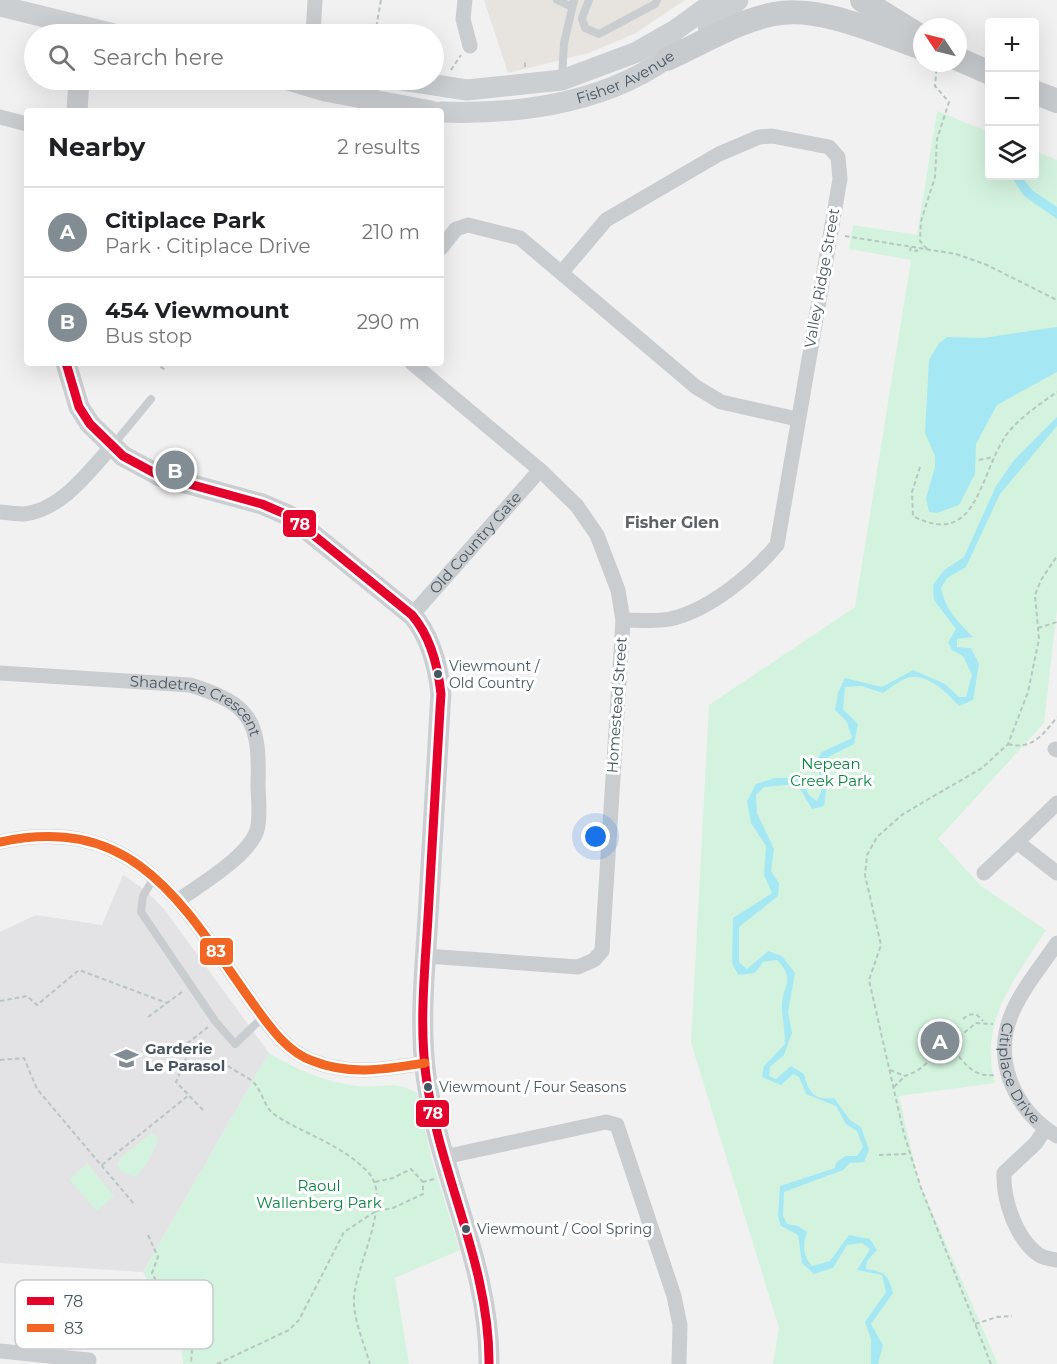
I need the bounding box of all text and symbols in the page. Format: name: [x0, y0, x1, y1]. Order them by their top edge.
north arrow: [913, 18, 967, 72]
map controls: [985, 18, 1039, 180]
button: +: [985, 18, 1039, 72]
search box: [24, 24, 444, 90]
icon: search: [45, 41, 78, 74]
text: Search here: [93, 44, 224, 71]
street label: Fisher Avenue: [574, 46, 678, 108]
button: −: [985, 72, 1039, 126]
button: layers: [985, 126, 1039, 180]
text: Nearby: [48, 131, 145, 163]
text: 2 results: [337, 135, 420, 159]
text: Citiplace Park: [105, 207, 265, 234]
street label: Valley Ridge Street: [800, 207, 843, 349]
text: A: [60, 220, 75, 244]
text: 210 m: [362, 220, 420, 244]
text: Park · Citiplace Drive: [105, 234, 311, 258]
text: 454 Viewmount: [105, 297, 289, 324]
text: B: [60, 310, 75, 334]
text: 290 m: [357, 310, 420, 334]
text: Bus stop: [105, 324, 192, 348]
pin: B: [156, 448, 195, 492]
street label: Old Country Gate: [425, 488, 525, 598]
line badge: 78: [282, 509, 317, 538]
district label: Fisher Glen: [625, 513, 719, 532]
text: 78: [290, 515, 310, 534]
street label: Homestead Street: [602, 636, 631, 774]
place label: Viewmount / Old Country: [449, 657, 541, 692]
marker: Viewmount / Old Country: [432, 668, 444, 680]
street label: Shadetree Crescent: [129, 671, 265, 738]
park label: Nepean Creek Park: [790, 754, 872, 790]
your location: [581, 822, 610, 851]
line badge: 83: [199, 937, 234, 966]
text: 83: [206, 942, 226, 961]
pin: A: [920, 1018, 960, 1064]
street label: Citiplace Drive: [995, 1021, 1045, 1128]
place label: Garderie Le Parasol: [145, 1039, 225, 1075]
school or university icon: Garderie Le Parasol: [114, 1045, 140, 1071]
place label: Viewmount / Four Seasons: [439, 1078, 626, 1096]
marker: Viewmount / Four Seasons: [422, 1081, 434, 1093]
line badge: 78: [415, 1099, 450, 1128]
text: 78: [423, 1104, 443, 1123]
park label: Raoul Wallenberg Park: [256, 1176, 382, 1212]
place label: Viewmount / Cool Spring: [477, 1220, 652, 1238]
marker: Viewmount / Cool Spring: [460, 1223, 472, 1235]
legend: [15, 1280, 213, 1349]
text: 78: [64, 1292, 83, 1311]
text: 83: [64, 1319, 83, 1338]

